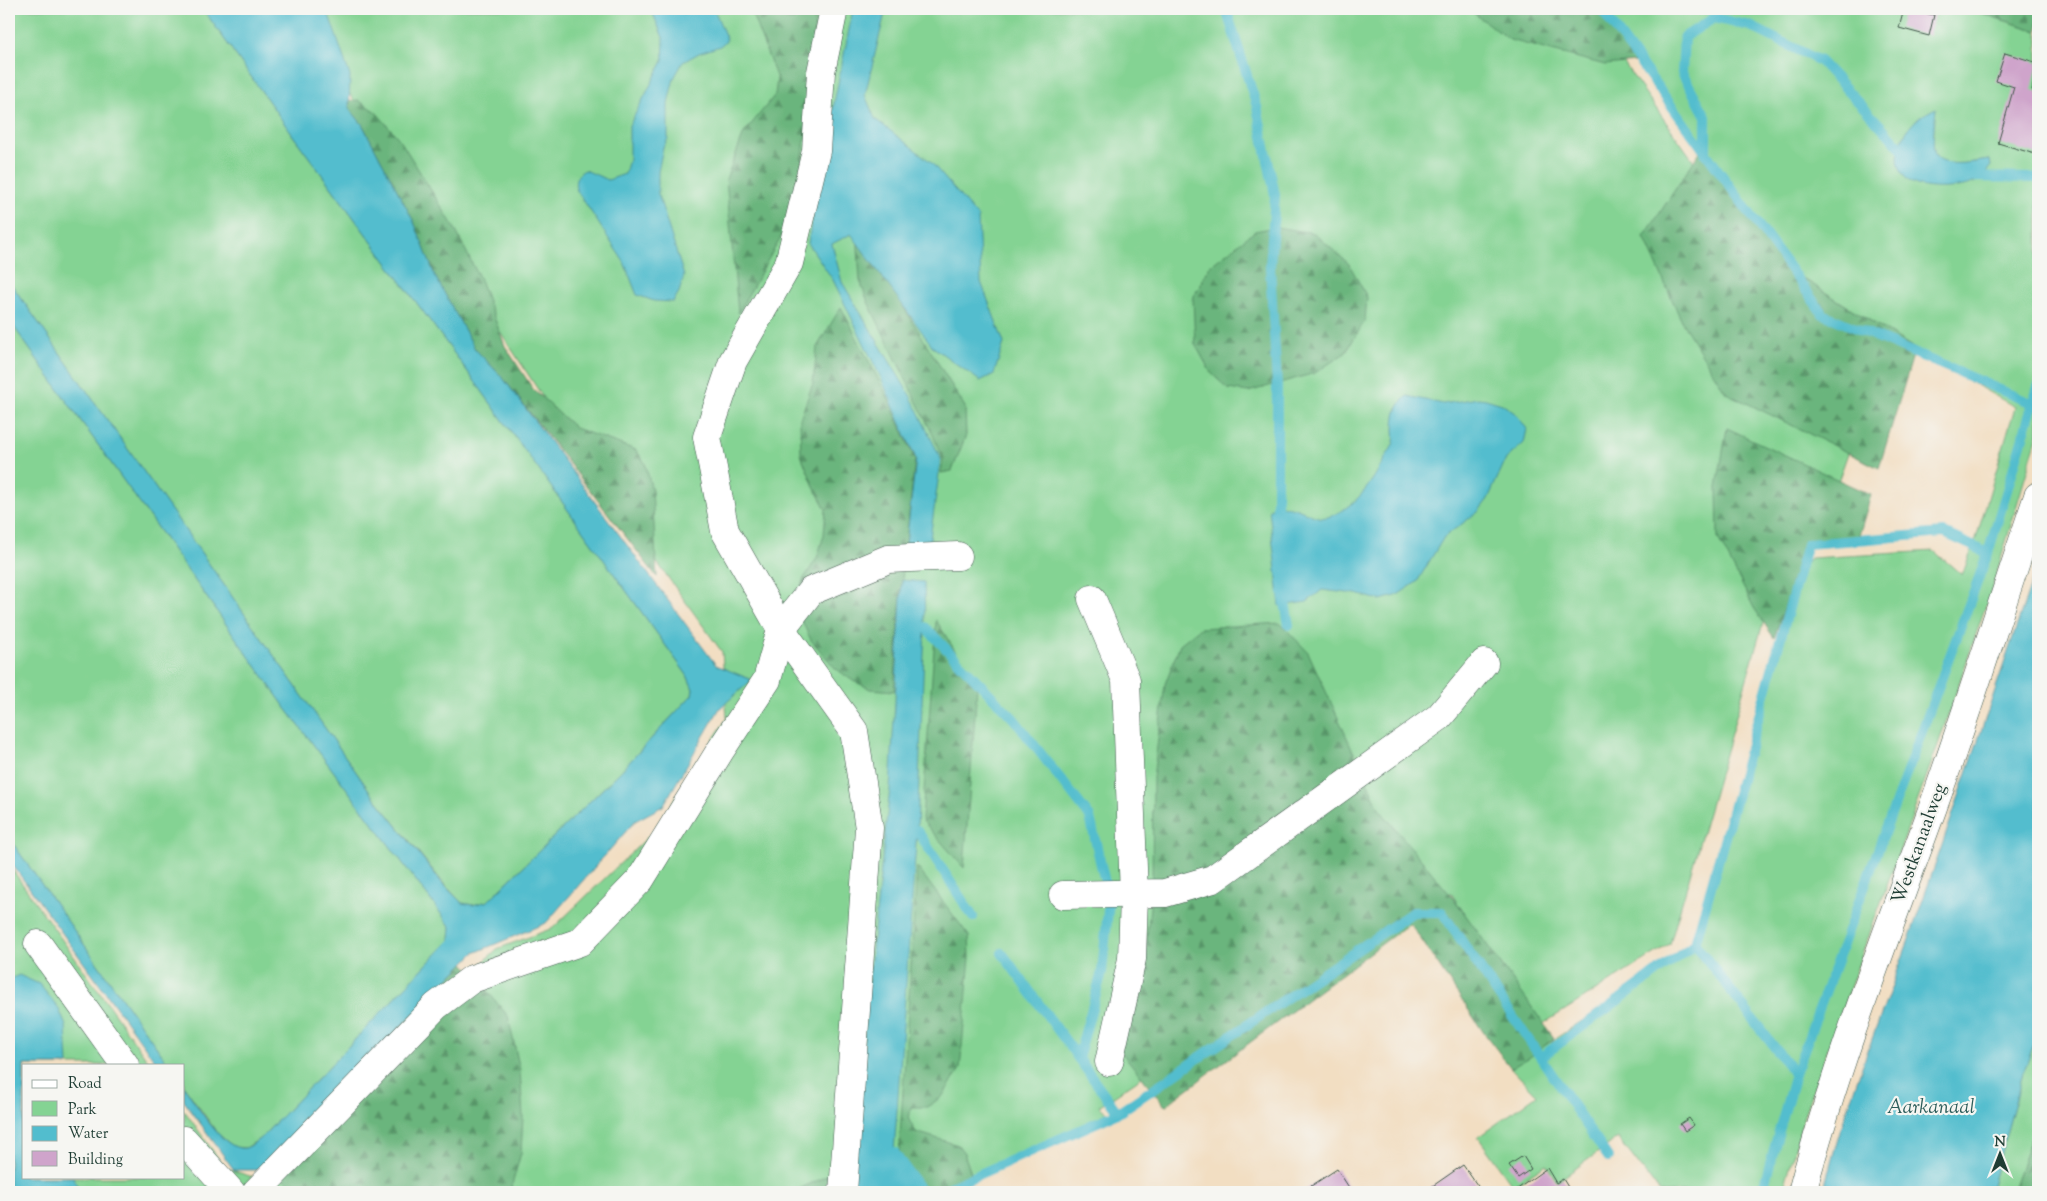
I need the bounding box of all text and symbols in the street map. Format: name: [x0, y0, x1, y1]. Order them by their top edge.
street label: Westkanaalweg: [1886, 780, 1954, 908]
legend: [22, 1064, 185, 1178]
text: Road: [68, 1074, 102, 1095]
water label: Aarkanaal: [1887, 1094, 1975, 1123]
text: Park: [68, 1100, 97, 1121]
text: Water: [68, 1124, 109, 1145]
north arrow: [1974, 1128, 2024, 1178]
text: N: [1994, 1133, 2006, 1153]
text: Building: [68, 1150, 123, 1171]

